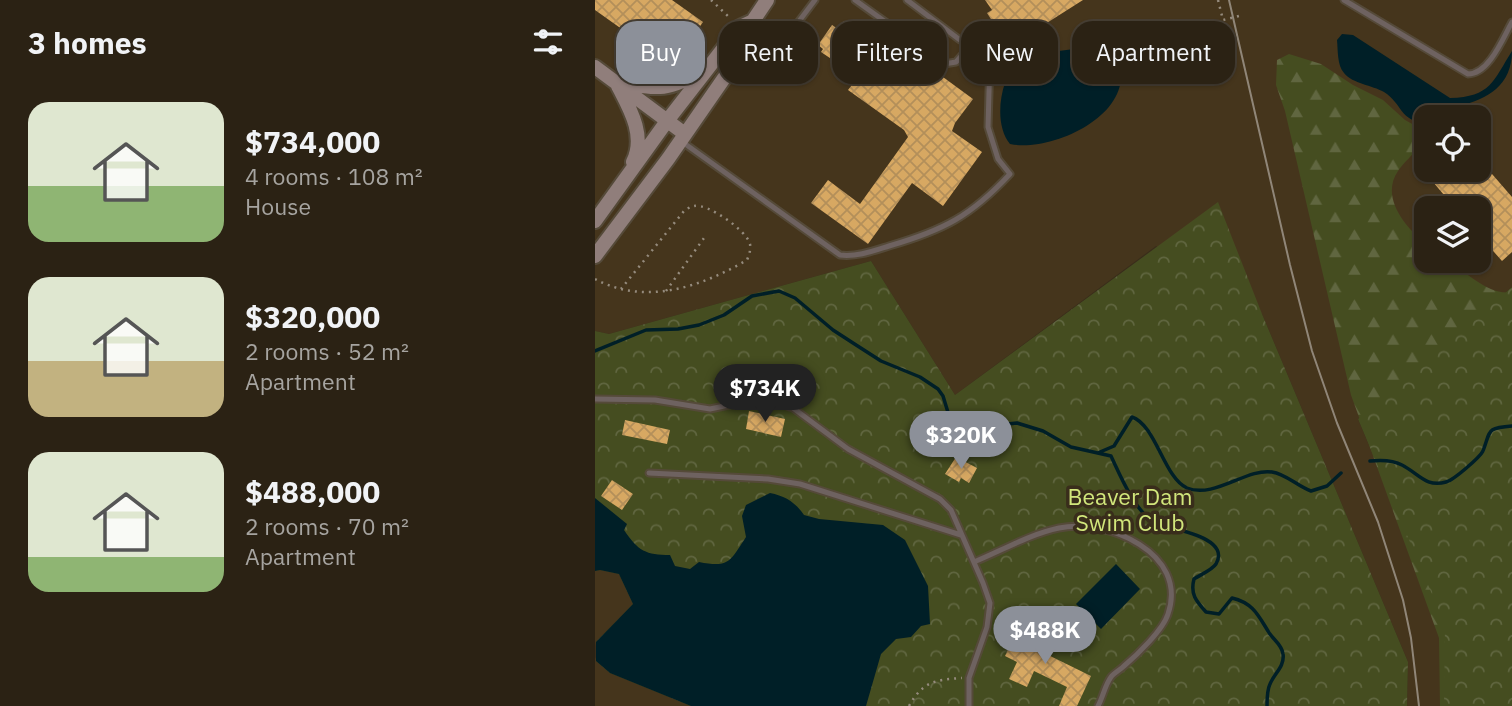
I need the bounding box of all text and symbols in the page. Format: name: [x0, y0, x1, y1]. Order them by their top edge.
chip: Buy: [616, 21, 705, 84]
chip: Rent: [719, 21, 818, 84]
chip: Filters: [832, 21, 947, 84]
chip: New: [961, 21, 1058, 84]
chip: Apartment: [1072, 21, 1235, 84]
text: 3 homes: [28, 23, 147, 62]
icon: filters: [529, 23, 567, 61]
map controls: [1414, 105, 1491, 273]
button: locate: [1414, 105, 1491, 182]
text: $734,000: [245, 122, 380, 161]
icon: home: [84, 130, 168, 214]
text: 4 rooms · 108 m²: [245, 161, 423, 191]
text: House: [245, 191, 311, 221]
button: layers: [1414, 196, 1491, 273]
text: $320,000: [245, 297, 380, 336]
icon: home: [84, 305, 168, 389]
text: 2 rooms · 52 m²: [245, 336, 409, 366]
pin: $734K: [716, 364, 814, 424]
text: Apartment: [245, 366, 356, 396]
text: $734K: [729, 372, 801, 402]
pin: $320K: [912, 412, 1010, 471]
text: $320K: [925, 419, 997, 449]
text: $488,000: [245, 472, 380, 511]
icon: home: [84, 480, 168, 564]
park label: Beaver Dam Swim Club: [1067, 481, 1193, 537]
text: 2 rooms · 70 m²: [245, 511, 409, 541]
text: Apartment: [245, 541, 356, 571]
pin: $488K: [996, 606, 1094, 666]
text: $488K: [1009, 614, 1081, 644]

